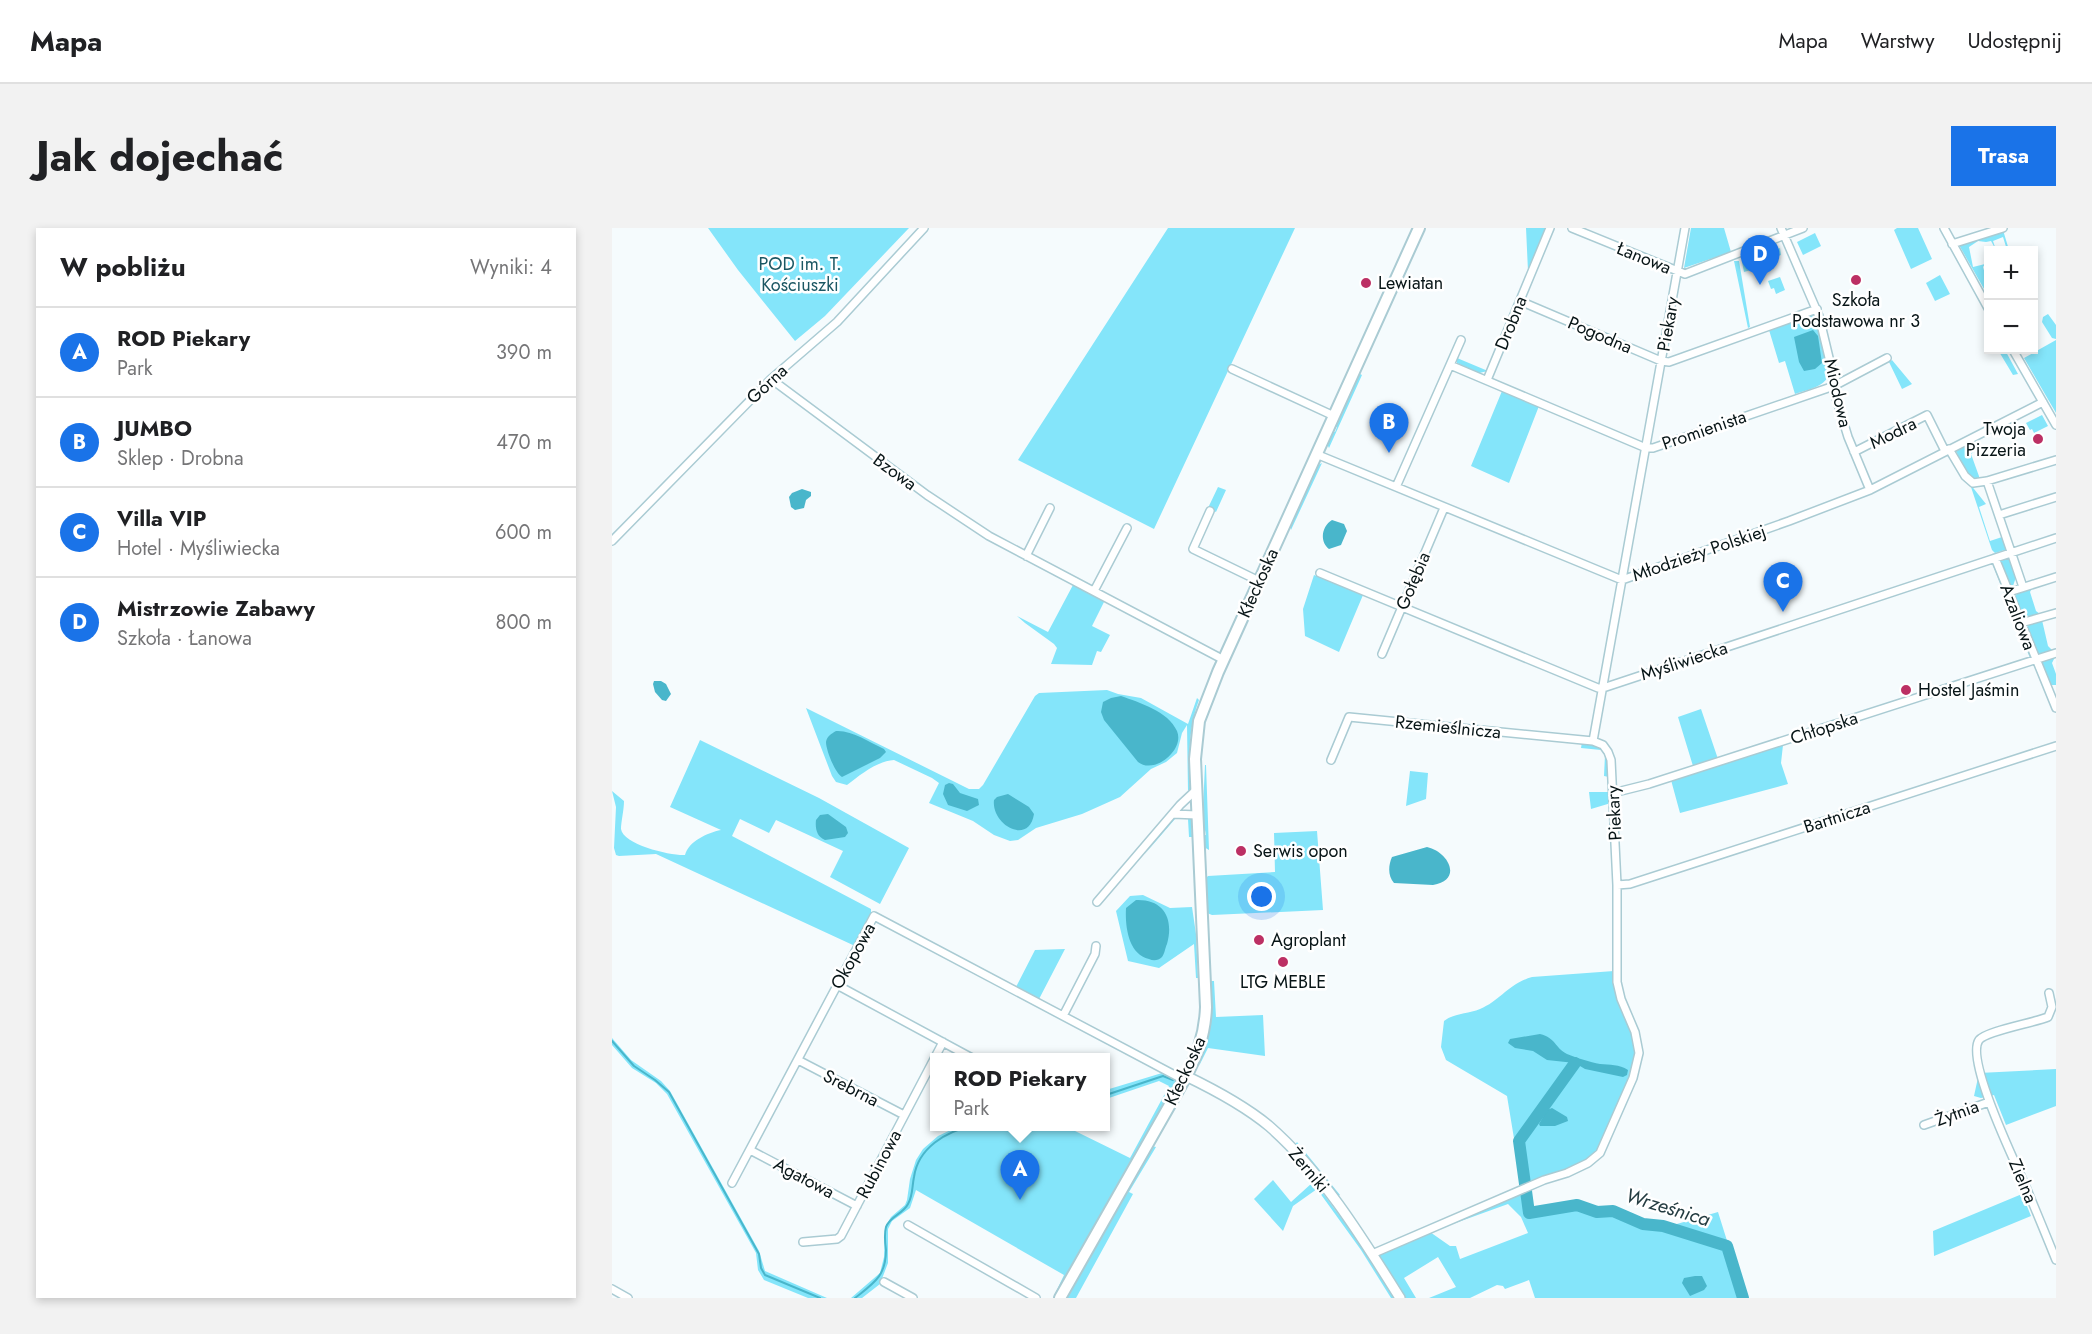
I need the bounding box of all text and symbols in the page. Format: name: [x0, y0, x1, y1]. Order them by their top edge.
text: Mapa: [30, 21, 102, 62]
text: Mapa: [1779, 26, 1828, 56]
text: Warstwy: [1861, 26, 1934, 56]
text: Udostępnij: [1967, 26, 2062, 56]
text: Jak dojechać: [36, 126, 284, 187]
button: Trasa: [1951, 126, 2056, 186]
street label: Łanowa: [1612, 235, 1675, 281]
pin: D: [1740, 236, 1780, 285]
map controls: [1984, 246, 2038, 354]
button: +: [1984, 246, 2038, 300]
text: W pobliżu: [60, 248, 186, 286]
park label: POD im. T. Kościuszki: [758, 251, 842, 298]
text: Wyniki: 4: [470, 253, 552, 282]
place label: Lewiatan: [1378, 270, 1443, 296]
marker: Szkoła Podstawowa nr 3: [1849, 273, 1863, 287]
marker: Lewiatan: [1359, 276, 1373, 290]
place label: Szkoła Podstawowa nr 3: [1792, 287, 1920, 334]
street label: Drobna: [1488, 292, 1534, 354]
street label: Piekary: [1650, 295, 1686, 353]
button: −: [1984, 300, 2038, 354]
street label: Pogodna: [1564, 310, 1636, 360]
text: ROD Piekary: [117, 322, 250, 354]
text: A: [72, 338, 87, 367]
text: 390 m: [496, 338, 552, 367]
text: Park: [117, 354, 153, 383]
street label: Miodowa: [1817, 356, 1859, 430]
street label: Górna: [741, 358, 793, 410]
street label: Promienista: [1658, 403, 1750, 457]
pin: B: [1370, 404, 1408, 453]
street label: Modra: [1865, 410, 1921, 456]
text: JUMBO: [117, 412, 192, 444]
place label: Twoja Pizzeria: [1966, 416, 2026, 463]
text: B: [73, 428, 86, 457]
text: 470 m: [496, 428, 552, 457]
marker: Twoja Pizzeria: [2031, 432, 2045, 446]
text: Sklep · Drobna: [117, 444, 244, 473]
street label: Bzowa: [868, 447, 922, 497]
text: Villa VIP: [117, 502, 207, 534]
text: C: [72, 518, 87, 547]
text: 600 m: [495, 518, 552, 547]
street label: Młodzieży Polskiej: [1629, 518, 1769, 588]
text: Hotel · Myśliwiecka: [117, 534, 280, 563]
street label: Kłeckoska: [1231, 544, 1285, 622]
street label: Gołębia: [1389, 548, 1437, 614]
pin: C: [1764, 562, 1802, 612]
street label: Azaliowa: [1993, 580, 2043, 654]
text: Mistrzowie Zabawy: [117, 592, 315, 624]
text: D: [72, 608, 87, 637]
text: 800 m: [495, 608, 552, 637]
text: Szkoła · Łanowa: [117, 624, 252, 653]
street label: Myśliwiecka: [1637, 635, 1731, 687]
place label: Hostel Jaśmin: [1918, 677, 2019, 703]
marker: Hostel Jaśmin: [1899, 683, 1913, 697]
street label: Chłopska: [1787, 705, 1861, 751]
street label: Rzemieślnicza: [1394, 709, 1502, 745]
street label: Piekary: [1600, 785, 1628, 841]
street label: Bartnicza: [1800, 794, 1874, 840]
place label: Serwis opon: [1253, 838, 1348, 864]
marker: Serwis opon: [1234, 844, 1248, 858]
your location: [1247, 882, 1276, 911]
street label: Okopowa: [824, 918, 882, 994]
place label: Agroplant: [1271, 927, 1346, 953]
marker: Agroplant: [1252, 933, 1266, 947]
marker: LTG MEBLE: [1276, 955, 1290, 969]
place label: LTG MEBLE: [1240, 969, 1326, 995]
street label: Kłeckoska: [1158, 1032, 1212, 1110]
popup: [930, 1053, 1110, 1131]
text: ROD Piekary: [953, 1062, 1087, 1094]
street label: Srebrna: [819, 1063, 883, 1113]
street label: Żytnia: [1931, 1093, 1983, 1133]
text: Park: [953, 1094, 989, 1123]
street label: Rubinowa: [850, 1125, 908, 1203]
street label: Żerniki: [1282, 1142, 1336, 1198]
pin: A: [1000, 1150, 1040, 1200]
street label: Agatowa: [769, 1151, 839, 1205]
street label: Zielna: [2002, 1155, 2044, 1207]
water label: Wrześnica: [1622, 1181, 1714, 1234]

